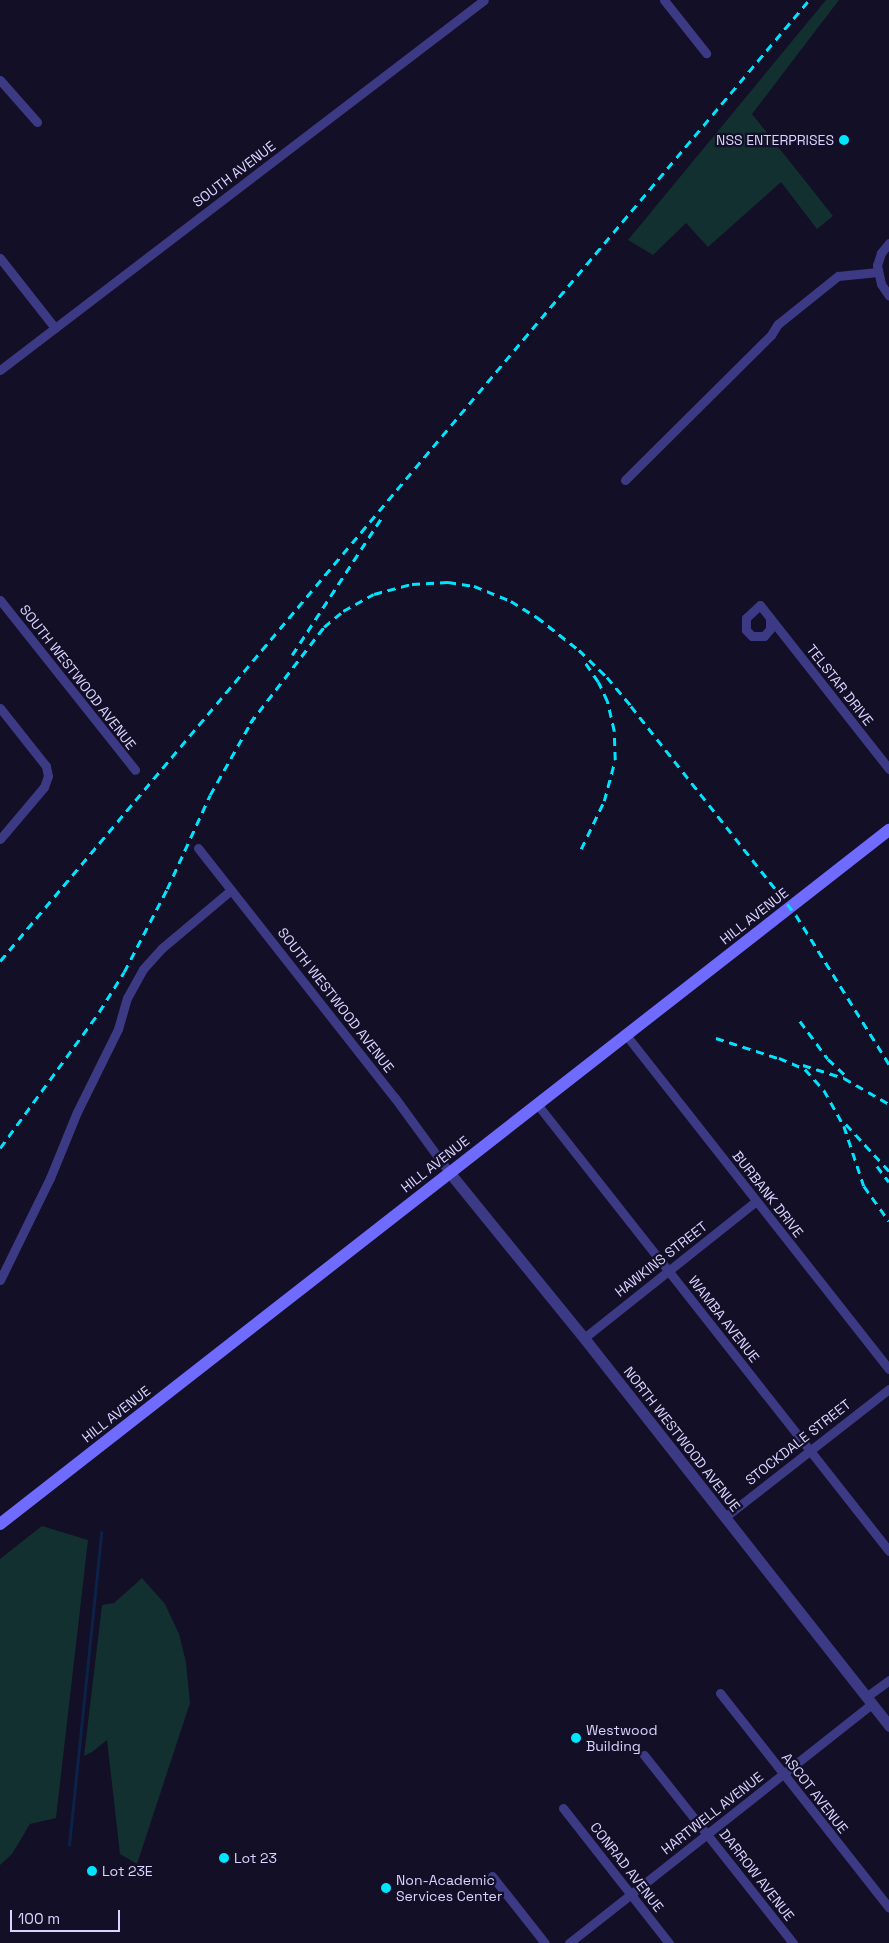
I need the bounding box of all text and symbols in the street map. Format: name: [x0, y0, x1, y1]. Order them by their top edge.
place label: NSS ENTERPRISES: [716, 132, 834, 148]
marker: NSS ENTERPRISES: [838, 134, 850, 146]
street label: SOUTH AVENUE: [189, 137, 279, 211]
street label: SOUTH WESTWOOD AVENUE: [16, 601, 140, 753]
street label: TELSTAR DRIVE: [803, 641, 877, 729]
street label: HILL AVENUE: [716, 884, 792, 948]
street label: SOUTH WESTWOOD AVENUE: [274, 924, 398, 1076]
street label: HILL AVENUE: [397, 1132, 473, 1196]
street label: BURBANK DRIVE: [729, 1147, 807, 1241]
street label: HAWKINS STREET: [611, 1218, 711, 1300]
street label: WAMBA AVENUE: [685, 1272, 763, 1366]
street label: NORTH WESTWOOD AVENUE: [620, 1363, 744, 1515]
street label: HILL AVENUE: [78, 1382, 154, 1446]
street label: STOCKDALE STREET: [742, 1396, 854, 1488]
place label: Westwood Building: [586, 1722, 657, 1754]
marker: Westwood Building: [570, 1732, 582, 1744]
street label: ASCOT AVENUE: [778, 1749, 852, 1837]
street label: HARTWELL AVENUE: [658, 1768, 766, 1858]
street label: CONRAD AVENUE: [587, 1819, 667, 1915]
street label: DARROW AVENUE: [716, 1826, 798, 1924]
place label: Lot 23: [234, 1850, 277, 1866]
marker: Lot 23: [218, 1852, 230, 1864]
place label: Lot 23E: [102, 1863, 153, 1879]
marker: Lot 23E: [86, 1865, 98, 1877]
place label: Non-Academic Services Center: [396, 1872, 502, 1904]
marker: Non-Academic Services Center: [380, 1882, 392, 1894]
scale bar: [12, 1900, 122, 1932]
text: 100 m: [18, 1909, 60, 1928]

